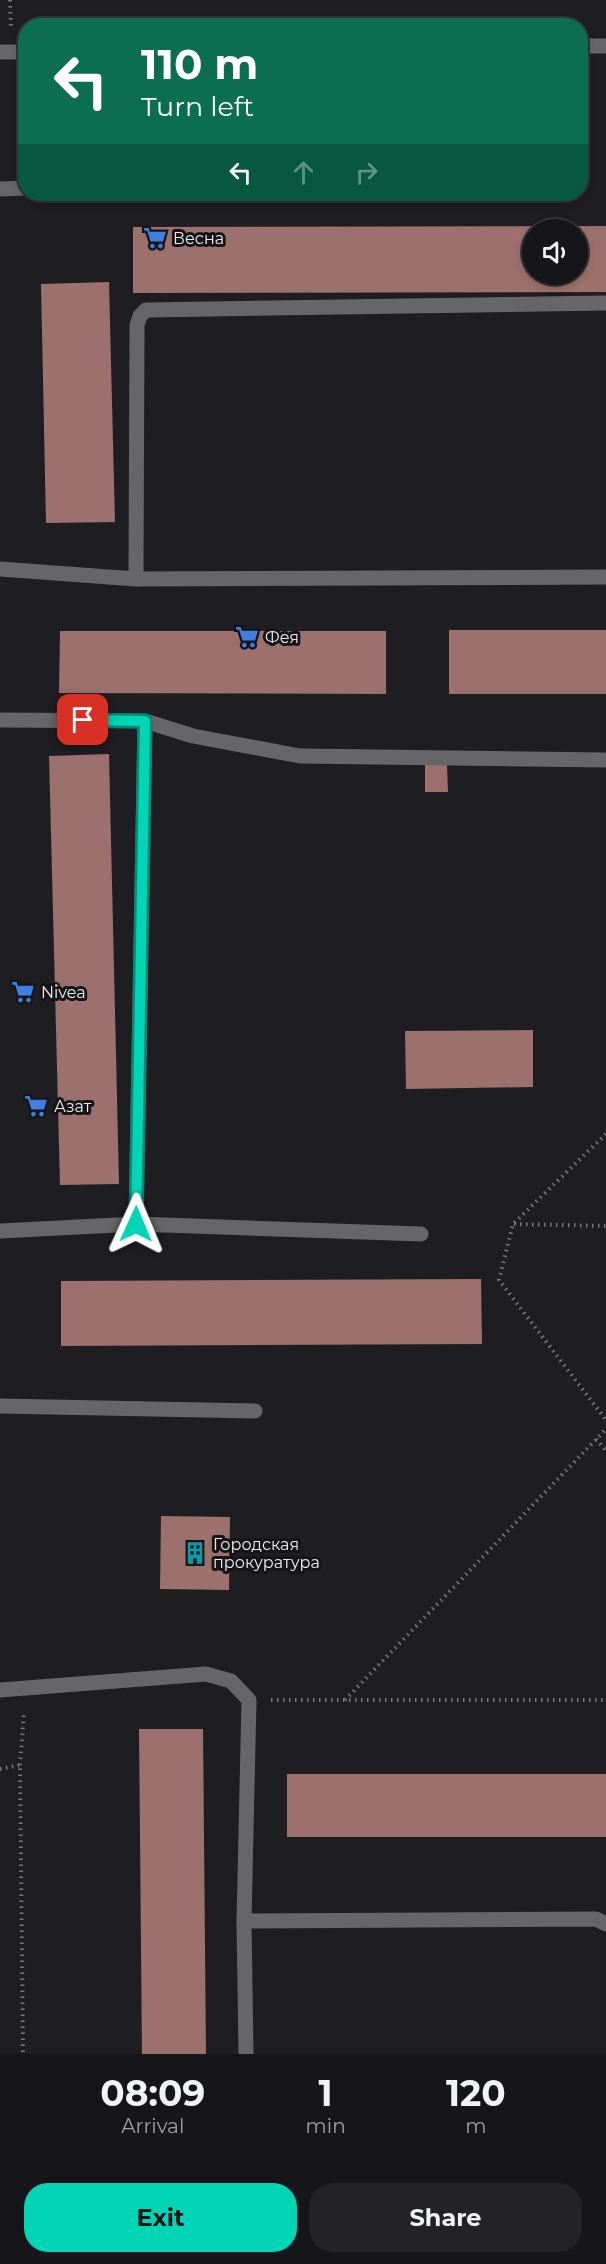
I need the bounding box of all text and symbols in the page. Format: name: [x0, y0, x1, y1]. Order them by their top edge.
text: 110 m: [141, 38, 258, 90]
icon: left: [42, 42, 120, 120]
text: Turn left: [141, 90, 254, 123]
icon: left: [224, 156, 257, 189]
icon: ahead: [287, 156, 320, 189]
icon: right: [350, 156, 383, 189]
map controls: [522, 219, 588, 285]
button: sound: [522, 219, 588, 285]
supermarket icon: Весна: [142, 225, 168, 251]
place label: Весна: [173, 229, 224, 248]
supermarket icon: Фея: [234, 624, 260, 650]
place label: Фея: [265, 628, 299, 647]
pin: [57, 694, 108, 745]
icon: arrive: [66, 703, 99, 736]
supermarket icon: Nivea: [10, 979, 36, 1005]
place label: Nivea: [41, 983, 86, 1002]
supermarket icon: Азат: [23, 1093, 49, 1119]
place label: Азат: [54, 1097, 92, 1116]
position arrow: [104, 1192, 168, 1256]
place label: Городская прокуратура: [213, 1535, 320, 1572]
building icon: Городская прокуратура: [182, 1540, 208, 1566]
text: 08:09: [100, 2071, 205, 2115]
text: 1: [319, 2071, 333, 2115]
text: 120: [446, 2071, 506, 2115]
text: Arrival: [121, 2114, 184, 2138]
text: min: [306, 2114, 346, 2138]
text: m: [465, 2114, 486, 2138]
button: Exit: [24, 2183, 297, 2252]
button: Share: [309, 2183, 582, 2252]

